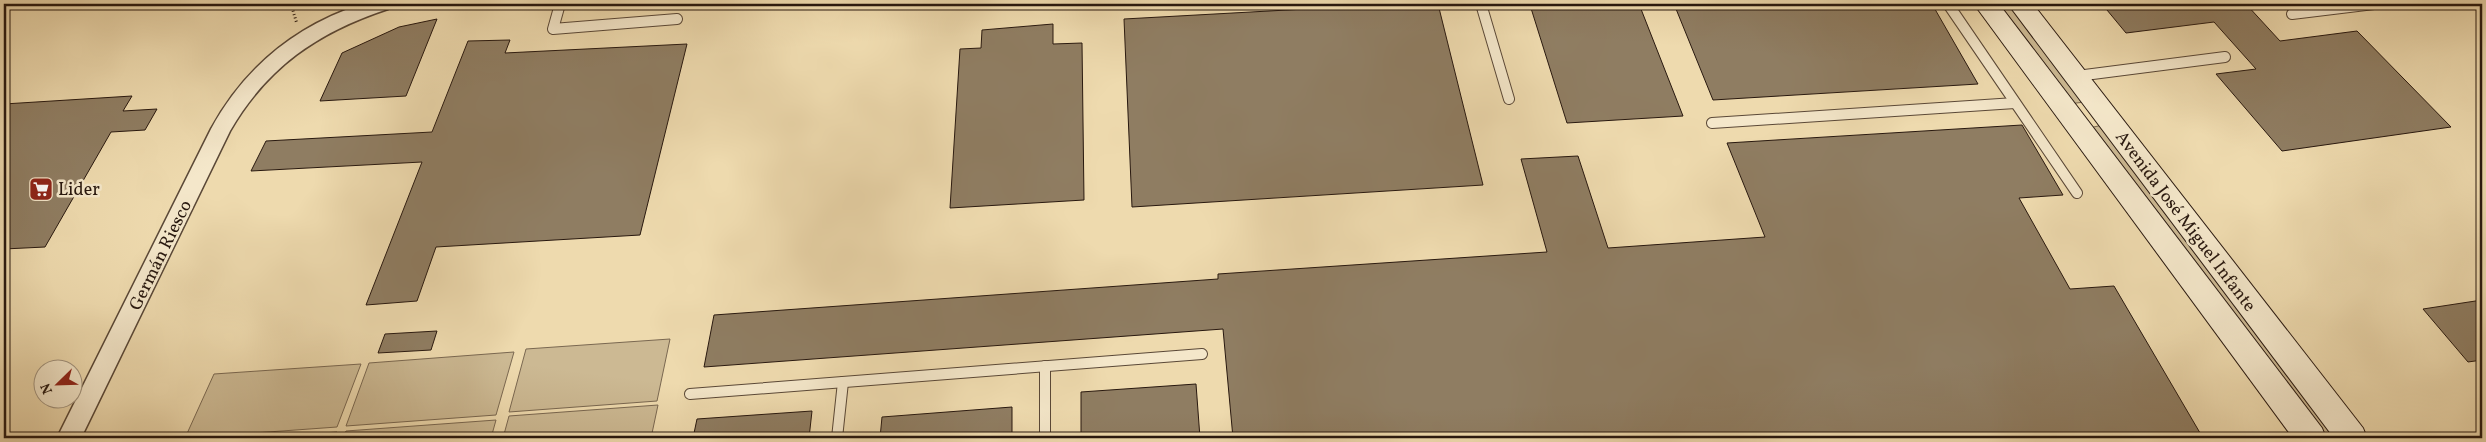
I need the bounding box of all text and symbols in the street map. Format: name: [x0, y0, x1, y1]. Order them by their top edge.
street label: Avenida José Miguel Infante: [2109, 126, 2261, 317]
supermarket icon: Lider: [28, 176, 54, 202]
place label: Lider: [58, 178, 100, 203]
street label: Germán Riesco: [124, 196, 199, 315]
north arrow: [32, 360, 82, 410]
text: N: [37, 380, 58, 397]

